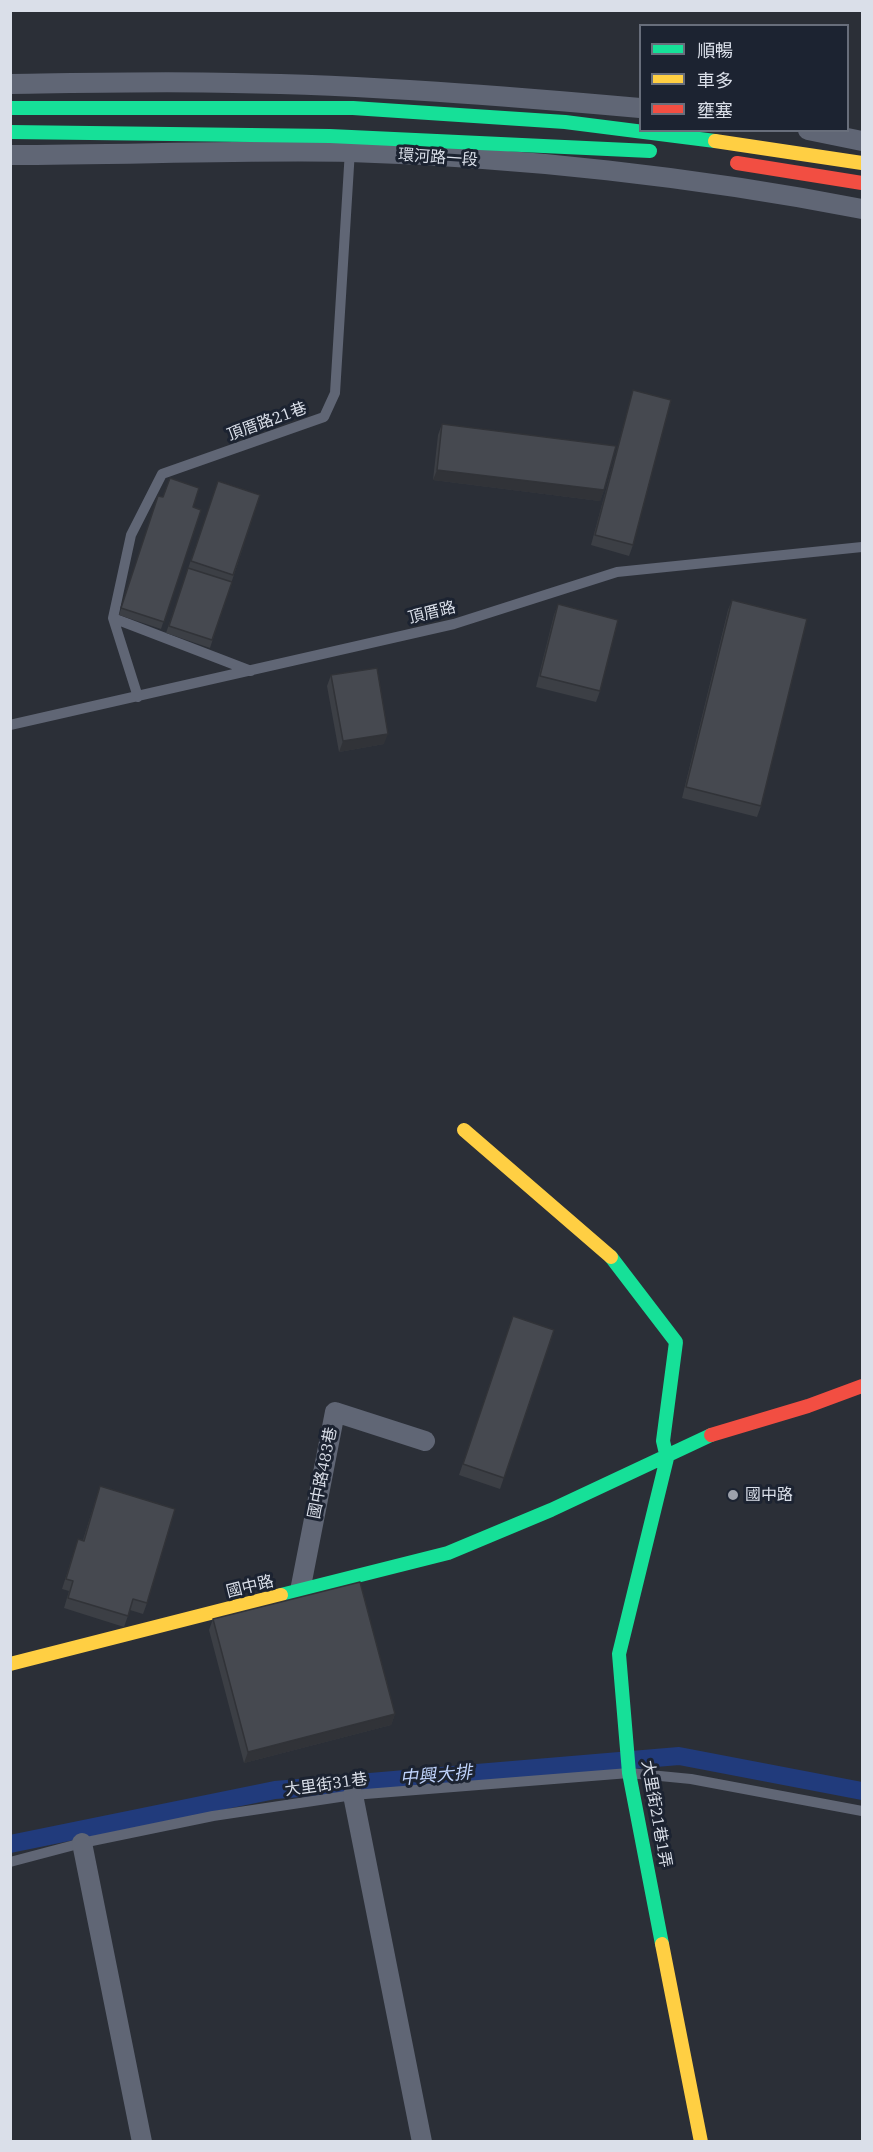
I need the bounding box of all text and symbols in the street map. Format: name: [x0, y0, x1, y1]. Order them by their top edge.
legend: [639, 24, 849, 132]
text: 順暢: [697, 39, 733, 62]
text: 車多: [697, 69, 733, 92]
text: 壅塞: [697, 99, 733, 122]
street label: 環河路一段: [397, 146, 479, 170]
street label: 頂厝路21巷: [225, 399, 309, 445]
street label: 頂厝路: [406, 598, 458, 628]
street label: 國中路483巷: [305, 1426, 341, 1520]
place label: 國中路: [745, 1485, 793, 1505]
marker: 國中路: [726, 1488, 740, 1502]
street label: 國中路: [224, 1572, 276, 1602]
street label: 大里街21巷1弄: [637, 1759, 675, 1869]
water label: 中興大排: [399, 1762, 473, 1790]
street label: 大里街31巷: [283, 1770, 369, 1800]

